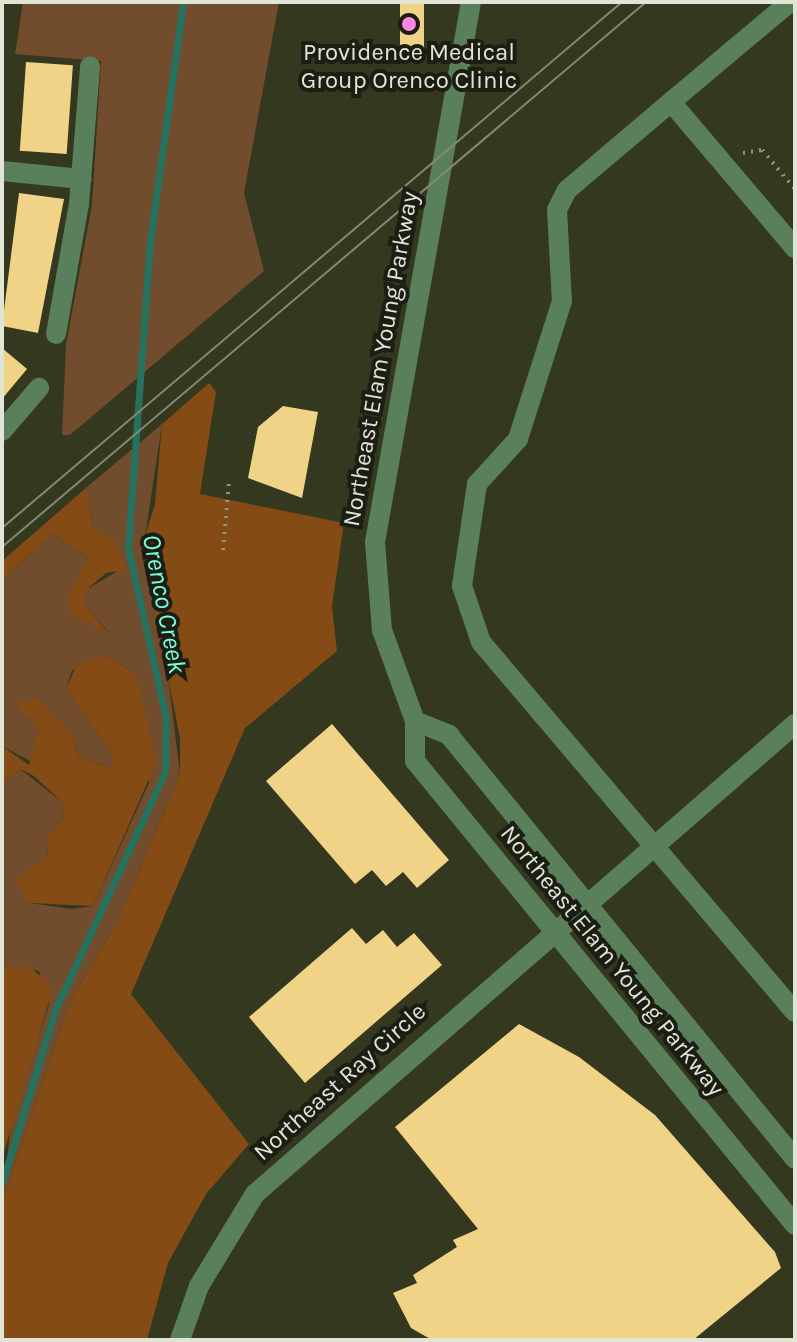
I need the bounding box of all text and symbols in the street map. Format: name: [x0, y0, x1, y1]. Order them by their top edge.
marker: Providence Medical Group Orenco Clinic: [398, 13, 420, 35]
place label: Providence Medical Group Orenco Clinic: [301, 39, 517, 95]
street label: Northeast Elam Young Parkway: [337, 189, 425, 529]
water label: Orenco Creek: [135, 532, 193, 676]
street label: Northeast Elam Young Parkway: [494, 820, 730, 1102]
street label: Northeast Ray Circle: [248, 997, 432, 1167]

